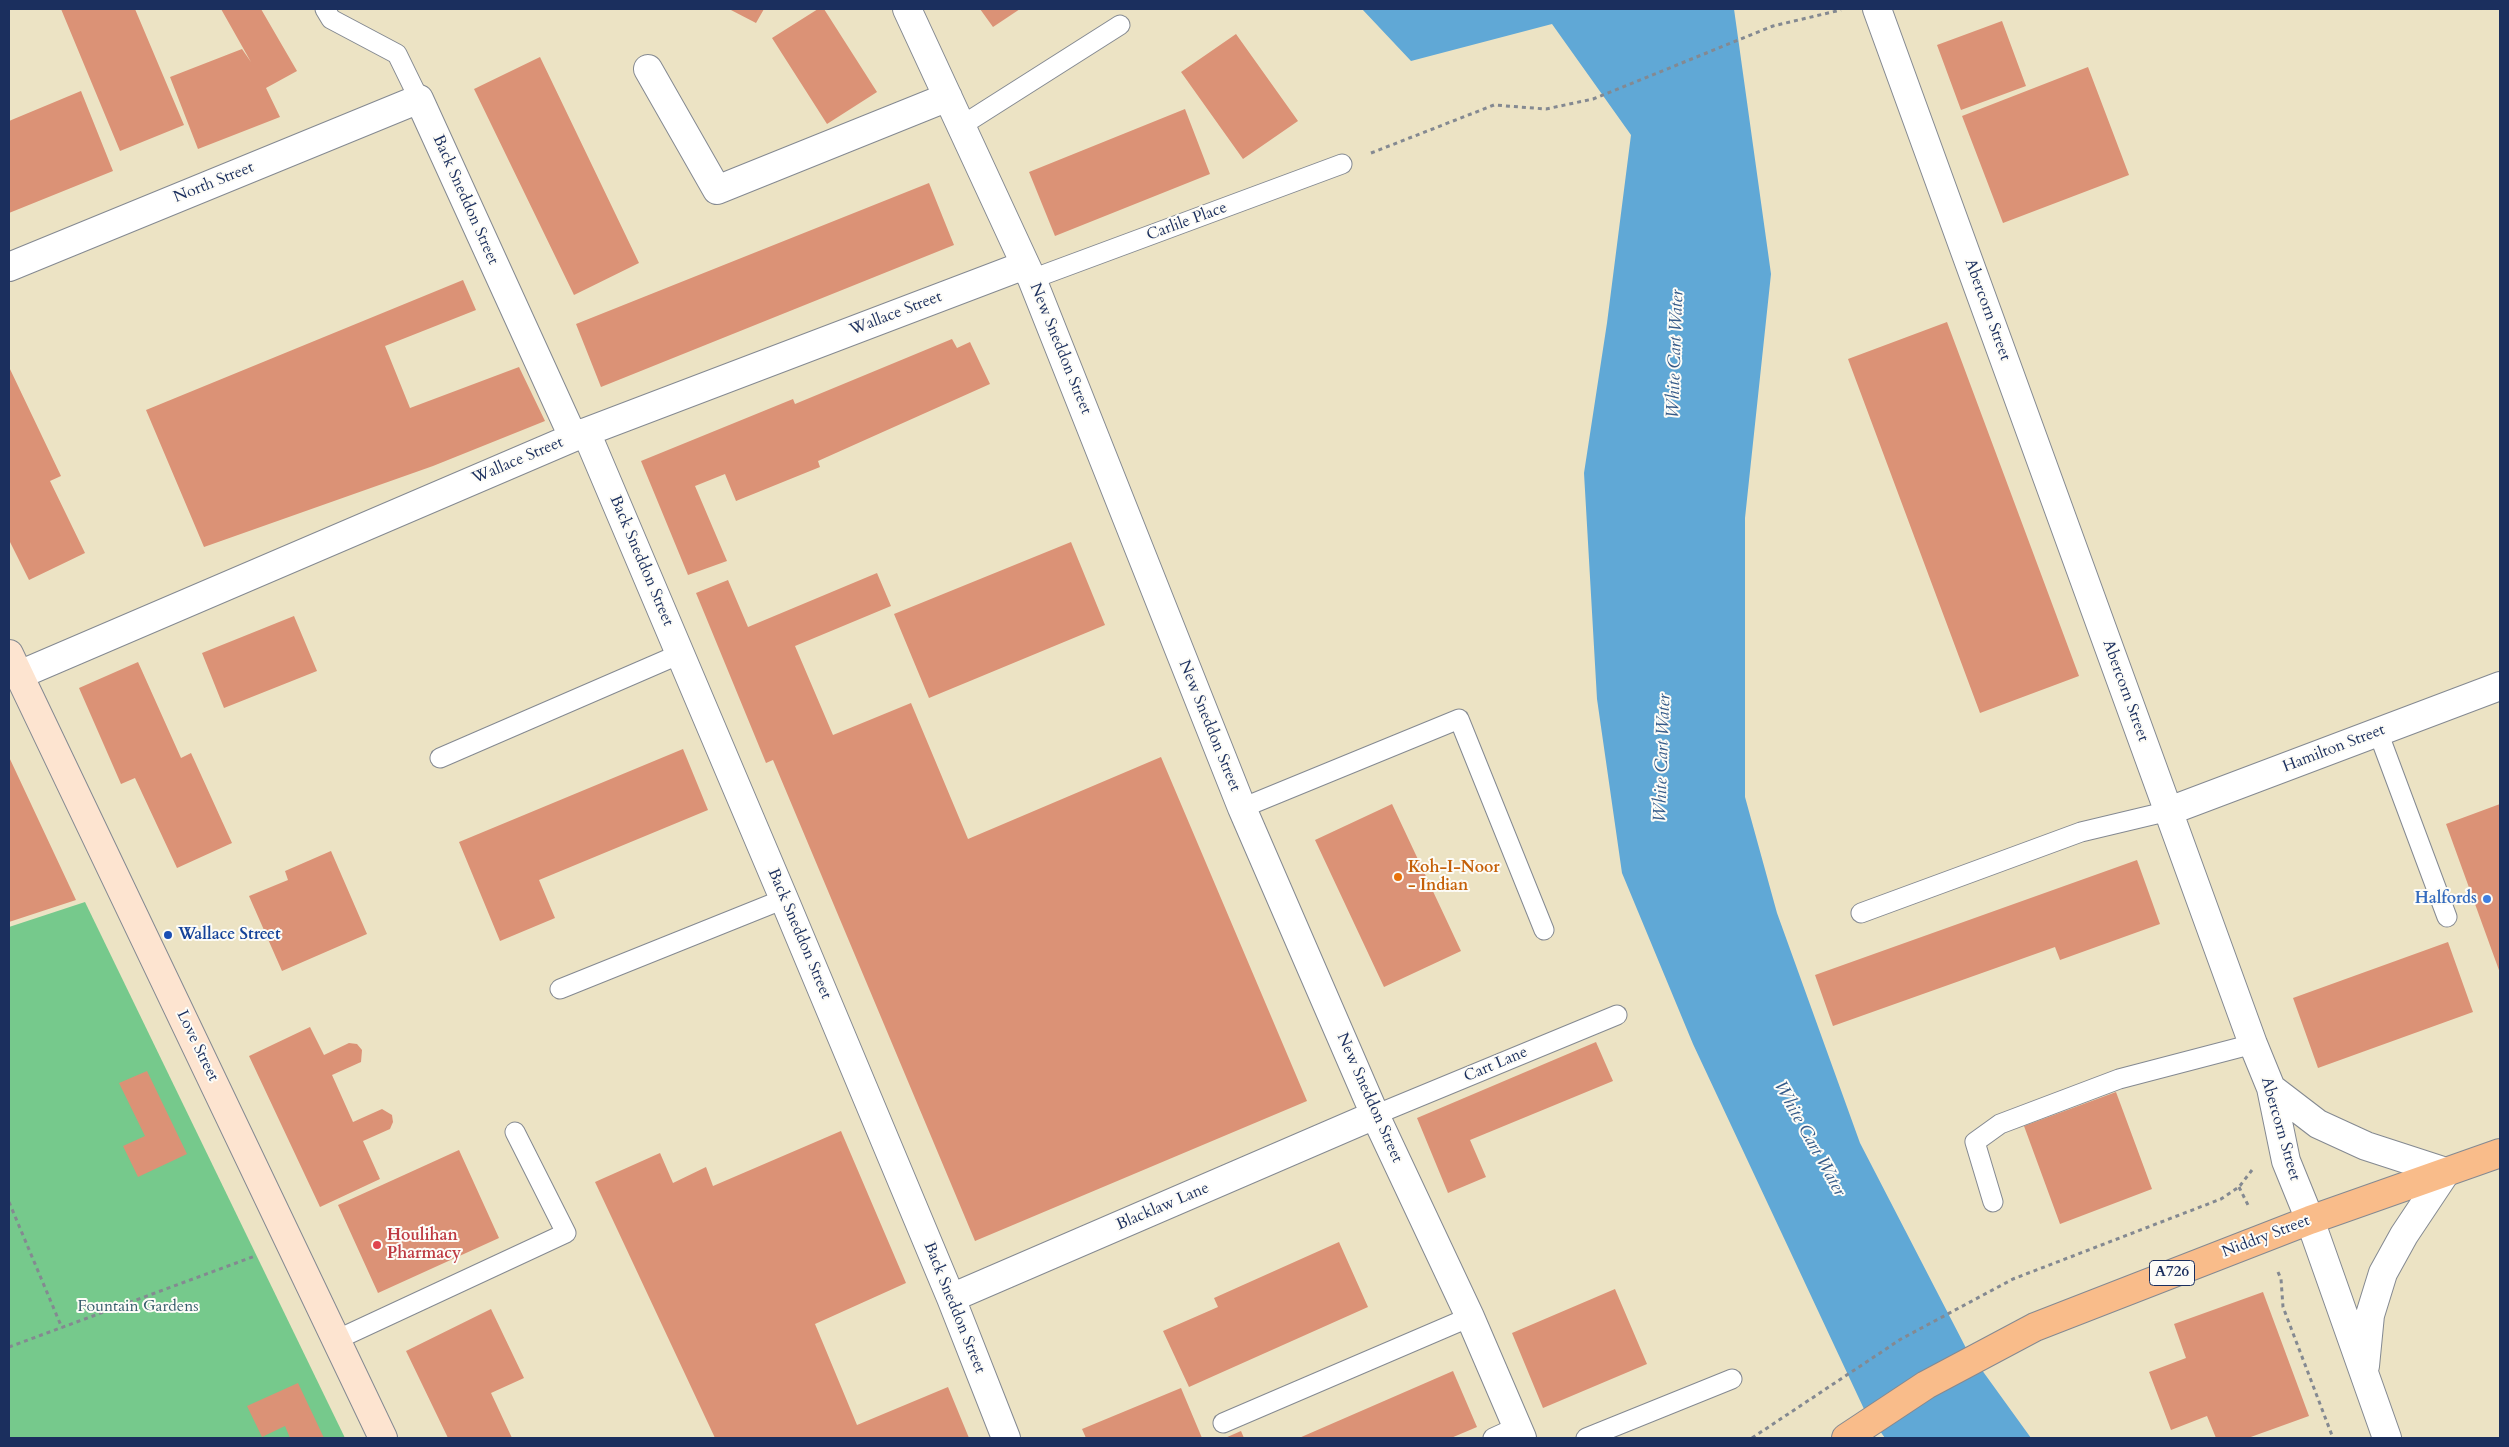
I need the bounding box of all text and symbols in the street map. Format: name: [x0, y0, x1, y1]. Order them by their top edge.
street label: Back Sneddon Street: [428, 132, 502, 268]
street label: North Street: [171, 158, 257, 208]
street label: Carlile Place: [1144, 199, 1230, 245]
street label: Abercorn Street: [1960, 257, 2014, 363]
street label: New Sneddon Street: [1025, 281, 1095, 417]
street label: Wallace Street: [847, 288, 945, 340]
water label: White Cart Water: [1663, 289, 1689, 419]
street label: Wallace Street: [470, 433, 566, 489]
street label: Back Sneddon Street: [605, 493, 677, 629]
street label: Abercorn Street: [2098, 638, 2152, 744]
street label: New Sneddon Street: [1174, 658, 1244, 794]
water label: White Cart Water: [1650, 693, 1676, 823]
street label: Hamilton Street: [2280, 721, 2388, 777]
place label: Koh-I-Noor - Indian: [1408, 858, 1500, 896]
street label: Back Sneddon Street: [763, 866, 835, 1002]
marker: Koh-I-Noor - Indian: [1392, 871, 1404, 883]
place label: Halfords: [2415, 889, 2477, 909]
marker: Halfords: [2481, 893, 2493, 905]
place label: Wallace Street: [178, 925, 281, 945]
marker: Wallace Street: [162, 929, 174, 941]
street label: Love Street: [172, 1007, 222, 1085]
street label: New Sneddon Street: [1332, 1030, 1406, 1166]
street label: Cart Lane: [1461, 1043, 1531, 1087]
street label: Abercorn Street: [2256, 1075, 2304, 1183]
water label: White Cart Water: [1768, 1078, 1850, 1200]
street label: Blacklaw Lane: [1114, 1179, 1212, 1235]
street label: Niddry Street: [2219, 1212, 2313, 1262]
place label: Houlihan Pharmacy: [387, 1226, 461, 1264]
marker: Houlihan Pharmacy: [371, 1239, 383, 1251]
street label: Back Sneddon Street: [919, 1240, 989, 1376]
road number: A726: [2150, 1260, 2194, 1286]
park label: Fountain Gardens: [77, 1297, 199, 1317]

